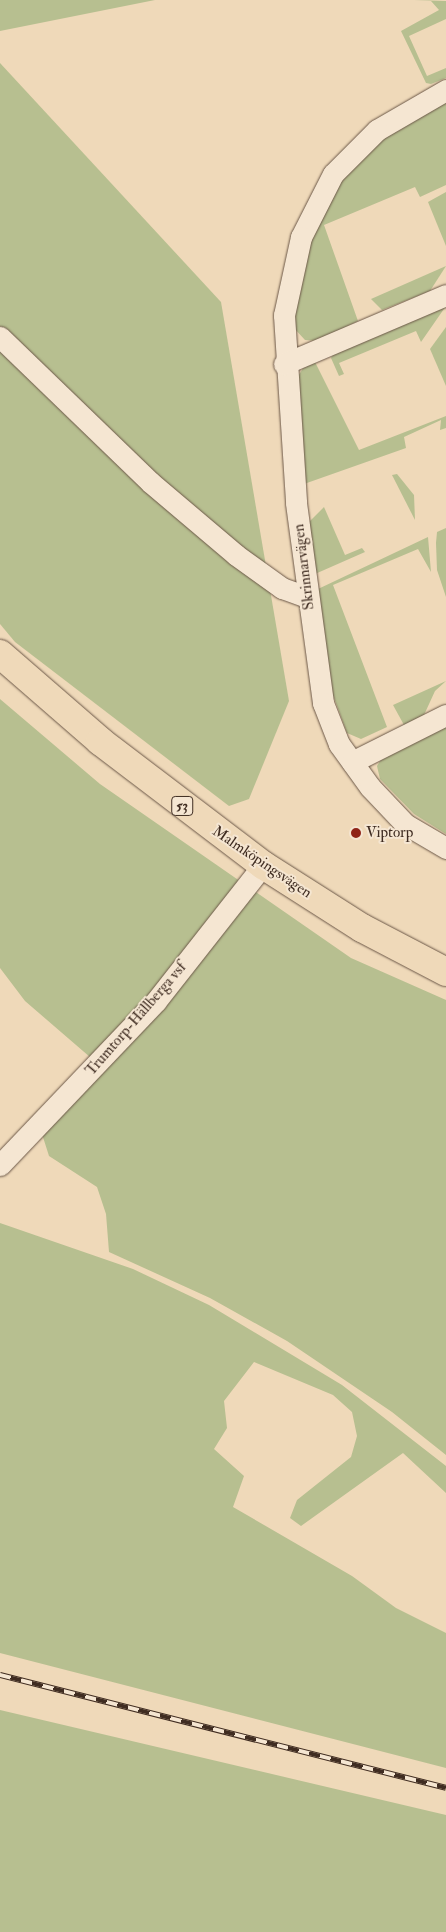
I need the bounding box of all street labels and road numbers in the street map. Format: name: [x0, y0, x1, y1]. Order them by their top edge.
street label: Skrinnarvägen: [290, 523, 318, 611]
road number: 53: [171, 794, 193, 818]
street label: Malmköpingsvägen: [209, 822, 315, 902]
street label: Trumtorp-Hällberga vsf: [82, 959, 190, 1079]

